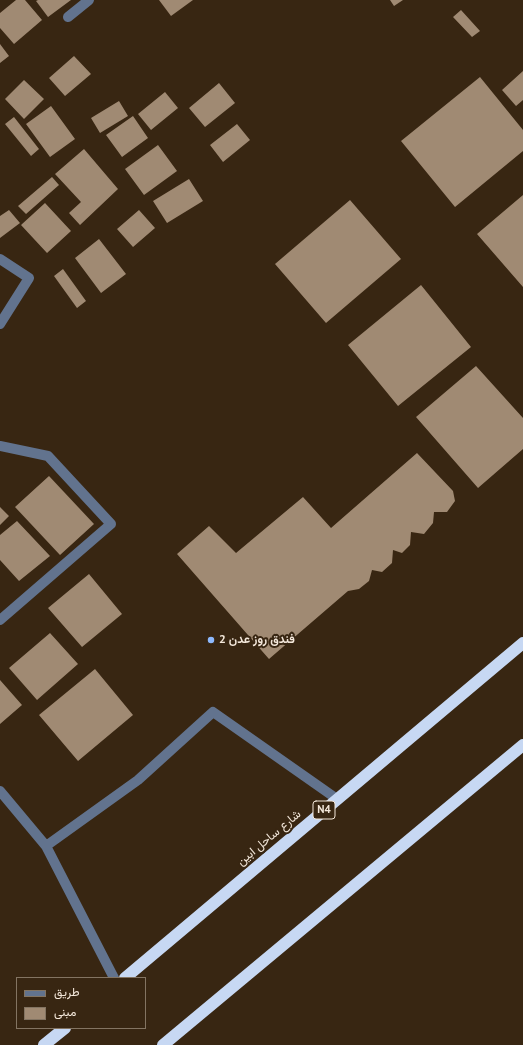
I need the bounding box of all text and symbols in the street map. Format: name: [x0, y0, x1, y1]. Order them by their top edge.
place label: فندق روز عدن 2: [219, 633, 295, 647]
marker: فندق روز عدن 2: [206, 635, 216, 645]
road number: N4: [313, 801, 335, 819]
street label: شارع ساحل ابين: [234, 807, 304, 869]
legend: [16, 977, 146, 1029]
text: طريق: [54, 984, 79, 999]
text: مبنى: [54, 1004, 76, 1019]

